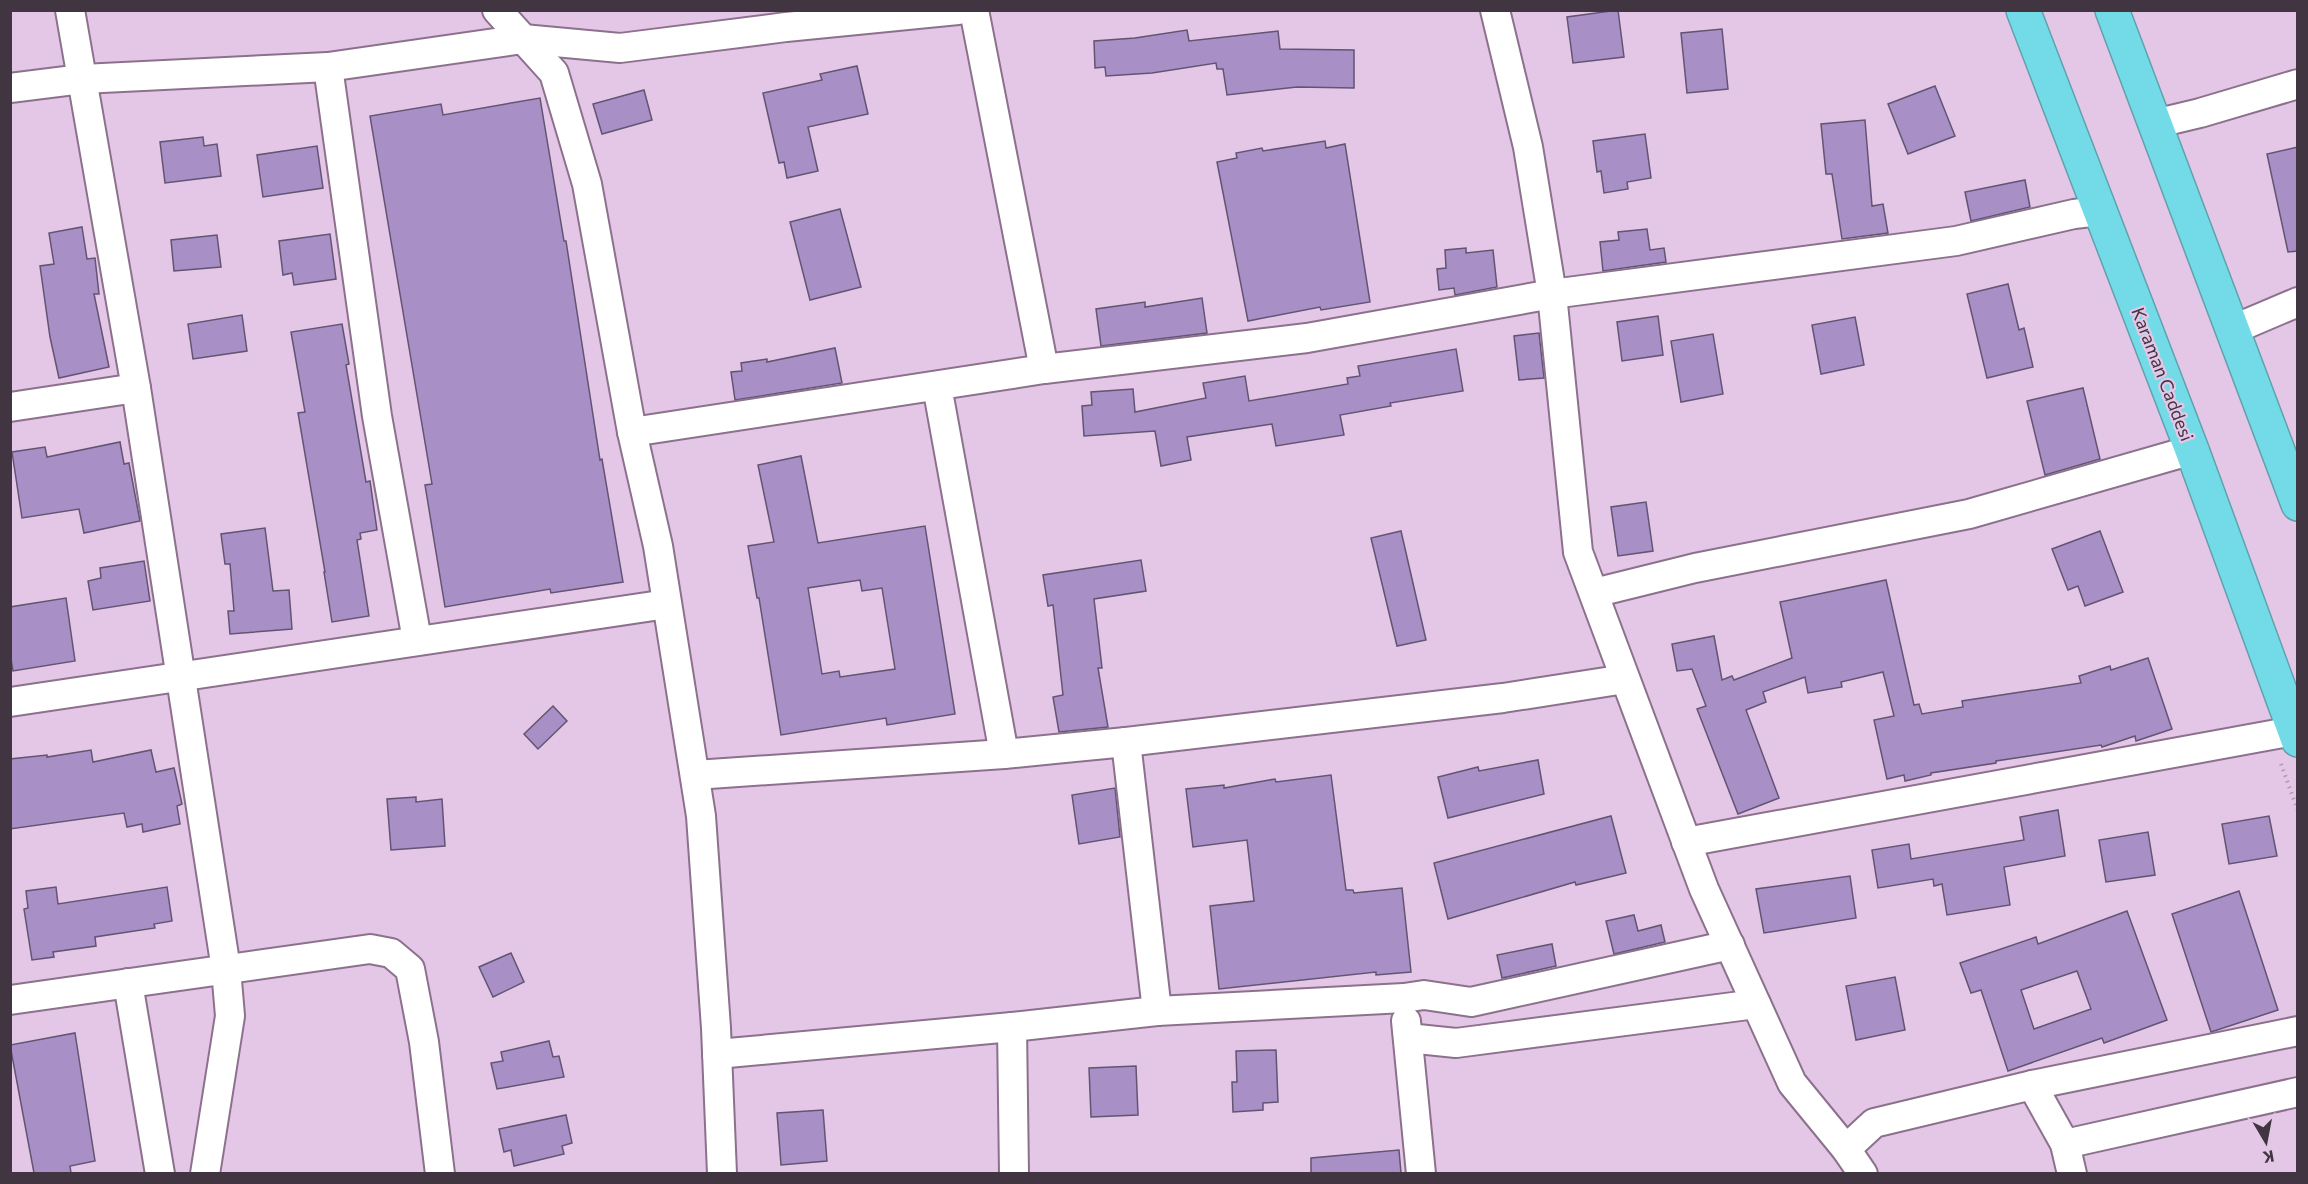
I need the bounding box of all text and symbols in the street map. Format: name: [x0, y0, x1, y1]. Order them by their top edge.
street label: Karaman Caddesi: [2127, 304, 2199, 444]
north arrow: [2236, 1112, 2296, 1172]
text: K: [2262, 1147, 2276, 1168]

